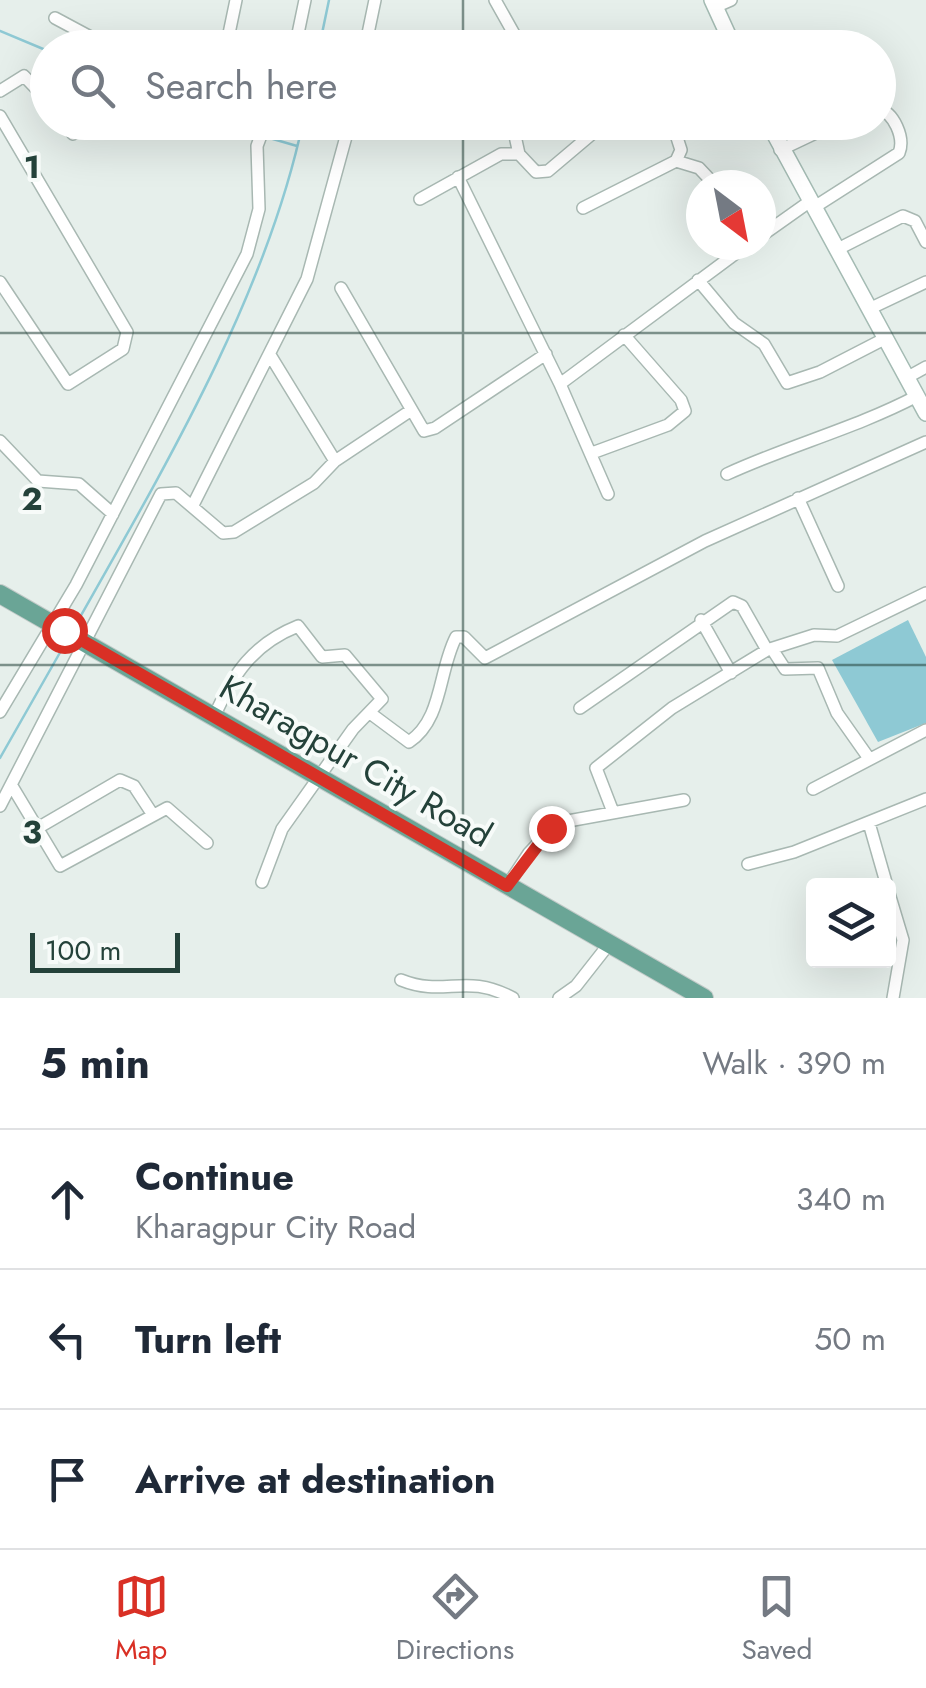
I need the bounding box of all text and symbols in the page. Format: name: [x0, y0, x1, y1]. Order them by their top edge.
search box: [30, 30, 896, 140]
icon: search: [65, 58, 120, 113]
text: Search here: [145, 58, 337, 113]
text: 1: [24, 144, 40, 190]
north arrow: [686, 170, 776, 260]
text: 2: [22, 476, 43, 522]
route start: [42, 608, 88, 654]
street label: Kharagpur City Road: [210, 662, 502, 860]
route end: [529, 806, 575, 852]
text: 3: [22, 809, 42, 855]
map controls: [806, 878, 896, 968]
button: layers: [806, 878, 896, 968]
scale bar: [30, 928, 180, 973]
text: 100 m: [45, 930, 121, 971]
text: 5 min: [40, 1033, 150, 1094]
text: Walk · 390 m: [702, 1040, 886, 1086]
text: Continue: [135, 1149, 294, 1204]
icon: ahead: [40, 1172, 95, 1227]
text: 340 m: [796, 1176, 886, 1222]
text: Kharagpur City Road: [135, 1204, 416, 1250]
icon: left: [40, 1312, 95, 1367]
text: Turn left: [135, 1312, 281, 1367]
text: 50 m: [814, 1316, 886, 1362]
icon: arrive: [40, 1452, 95, 1507]
text: Arrive at destination: [135, 1452, 496, 1507]
tab: Map: [114, 1569, 169, 1670]
tab: Directions: [396, 1569, 514, 1670]
tab: Saved: [741, 1569, 812, 1670]

